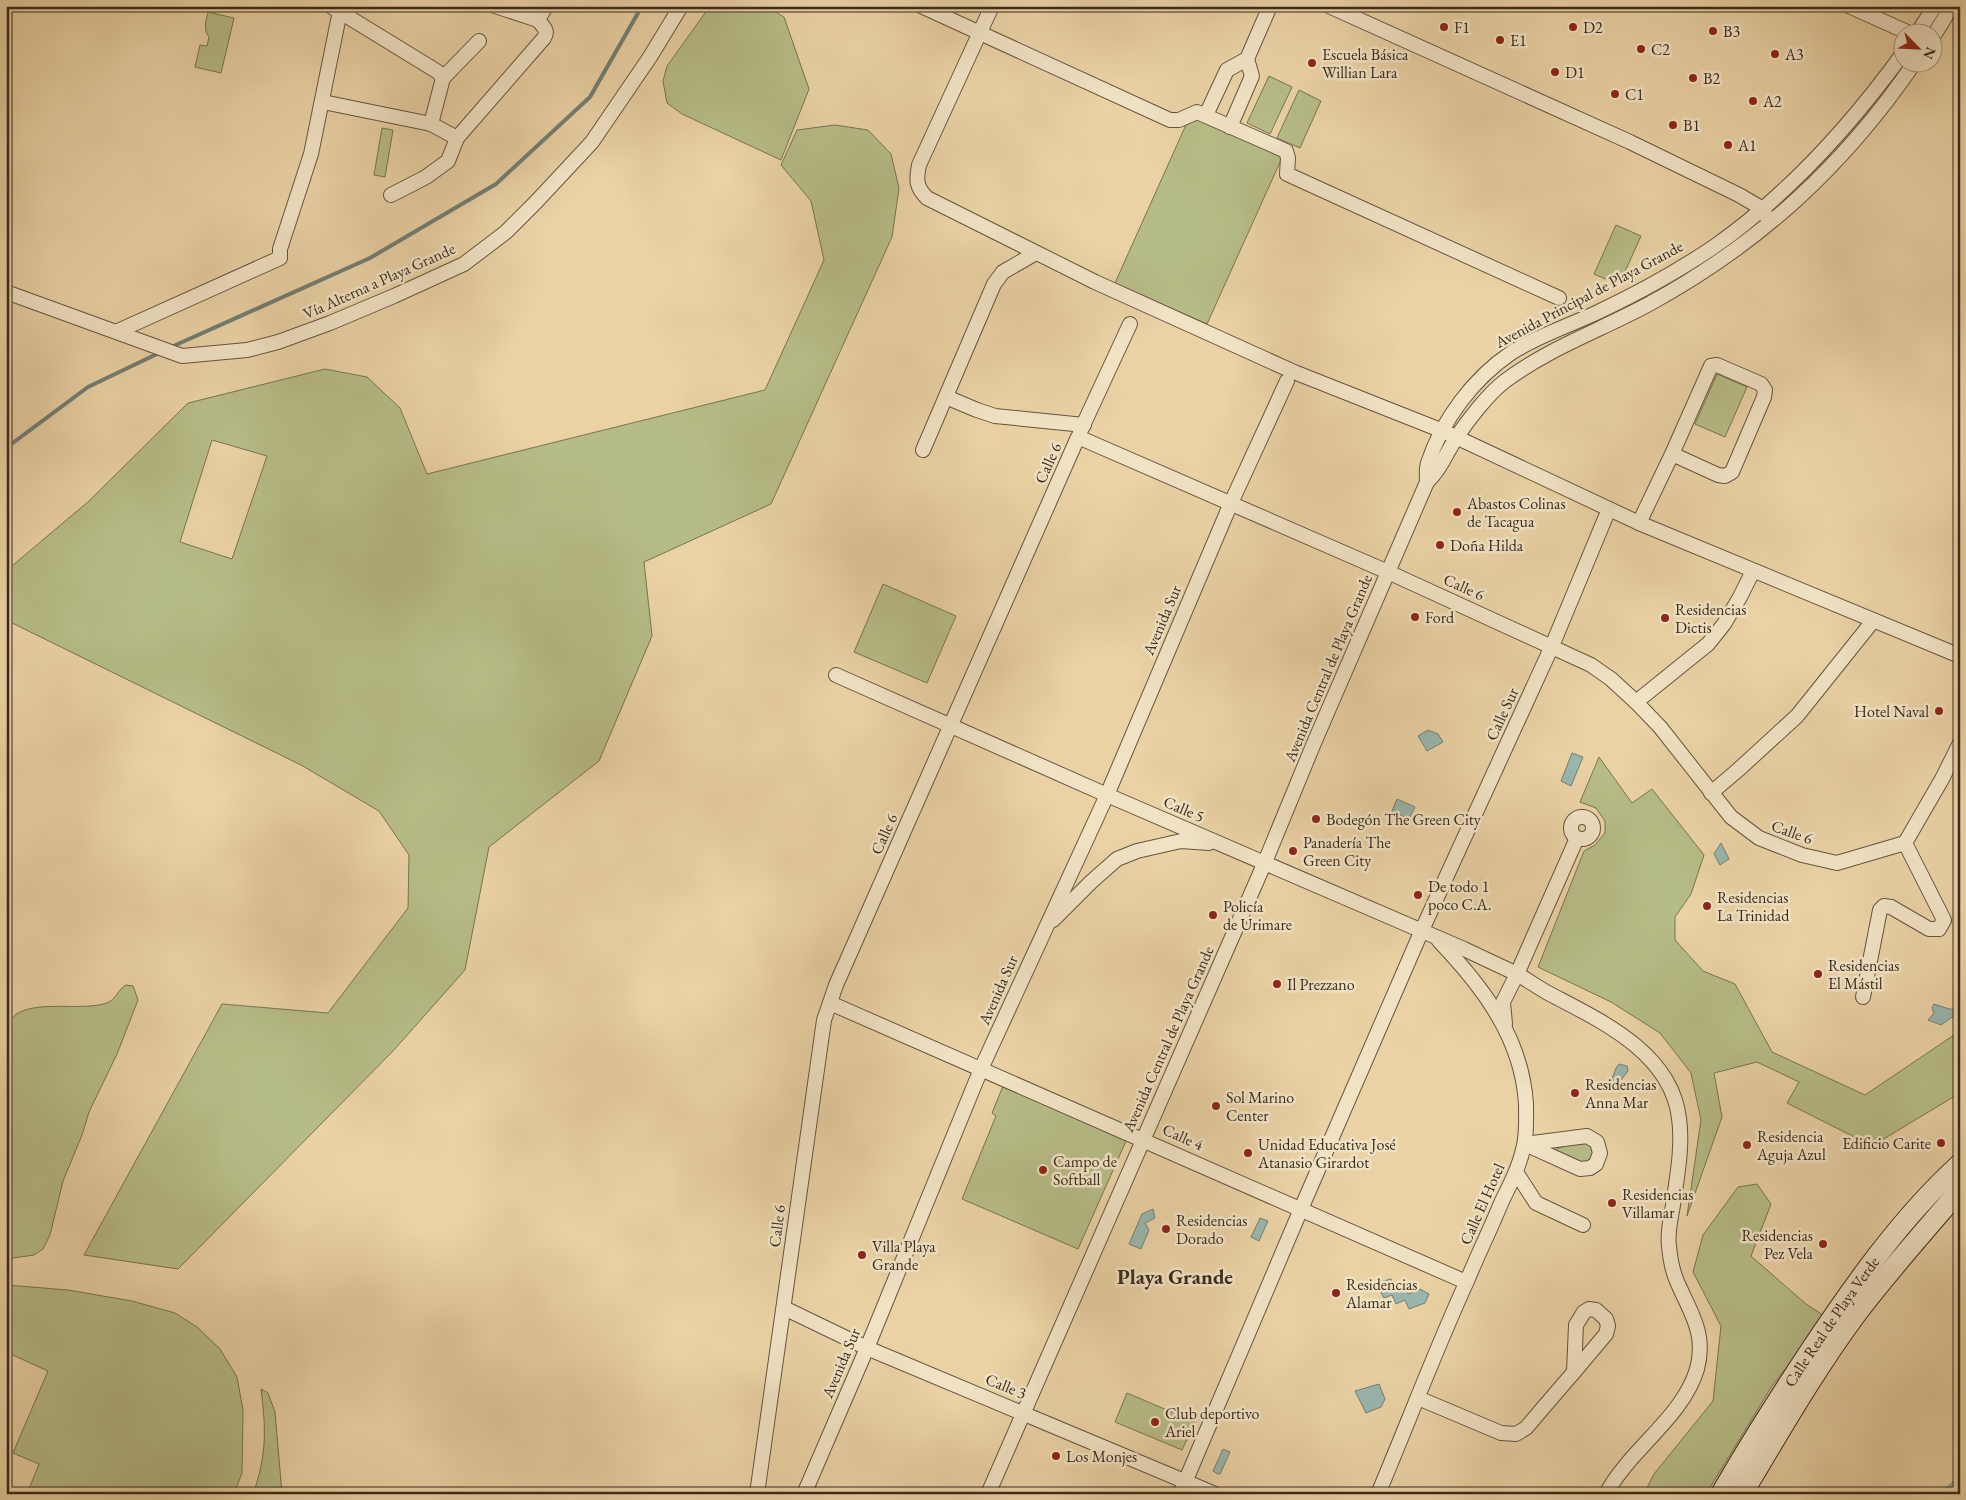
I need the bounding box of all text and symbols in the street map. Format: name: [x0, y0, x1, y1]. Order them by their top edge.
place label: F1: [1454, 17, 1470, 38]
place label: D2: [1583, 17, 1603, 38]
marker: F1: [1438, 21, 1450, 33]
marker: D2: [1567, 21, 1579, 33]
place label: B3: [1723, 21, 1740, 42]
north arrow: [1894, 22, 1944, 72]
marker: B3: [1707, 25, 1719, 37]
place label: E1: [1510, 30, 1527, 51]
marker: E1: [1494, 34, 1506, 46]
place label: C2: [1651, 39, 1670, 60]
marker: C2: [1635, 43, 1647, 55]
place label: Escuela Básica Willian Lara: [1322, 44, 1409, 83]
place label: A3: [1784, 44, 1804, 65]
text: N: [1919, 44, 1940, 63]
marker: A3: [1769, 48, 1781, 60]
marker: Escuela Básica Willian Lara: [1306, 57, 1318, 69]
place label: D1: [1565, 62, 1585, 83]
marker: D1: [1549, 66, 1561, 78]
place label: B2: [1703, 68, 1720, 89]
marker: B2: [1687, 72, 1699, 84]
place label: C1: [1625, 84, 1644, 105]
marker: C1: [1609, 88, 1621, 100]
place label: A2: [1762, 91, 1782, 112]
marker: A2: [1747, 95, 1759, 107]
place label: B1: [1683, 115, 1700, 136]
marker: B1: [1667, 119, 1679, 131]
place label: A1: [1737, 135, 1757, 156]
marker: A1: [1722, 139, 1734, 151]
street label: Avenida Principal de Playa Grande: [1490, 235, 1687, 353]
street label: Vía Alterna a Playa Grande: [300, 238, 458, 324]
street label: Calle 6: [1030, 439, 1066, 487]
place label: Abastos Colinas de Tacagua: [1466, 493, 1566, 532]
marker: Abastos Colinas de Tacagua: [1451, 506, 1463, 518]
place label: Doña Hilda: [1450, 535, 1524, 556]
marker: Doña Hilda: [1434, 539, 1446, 551]
street label: Calle 6: [1440, 569, 1488, 605]
street label: Avenida Central de Playa Grande: [1279, 571, 1377, 766]
street label: Avenida Sur: [1137, 581, 1186, 659]
place label: Residencias Dictis: [1675, 599, 1747, 638]
place label: Ford: [1425, 607, 1455, 628]
marker: Ford: [1409, 611, 1421, 623]
marker: Residencias Dictis: [1659, 612, 1671, 624]
street label: Calle Sur: [1481, 684, 1524, 744]
place label: Hotel Naval: [1854, 701, 1929, 722]
marker: Hotel Naval: [1933, 705, 1945, 717]
street label: Calle 5: [1160, 791, 1208, 827]
place label: Bodegón The Green City: [1326, 809, 1482, 830]
street label: Calle 6: [866, 810, 902, 858]
marker: Bodegón The Green City: [1310, 813, 1322, 825]
street label: Calle 6: [1768, 815, 1816, 849]
place label: Panadería The Green City: [1303, 832, 1391, 871]
marker: Panadería The Green City: [1287, 845, 1299, 857]
place label: De todo 1 poco C.A.: [1428, 876, 1491, 915]
place label: Residencias La Trinidad: [1717, 887, 1790, 926]
marker: De todo 1 poco C.A.: [1412, 889, 1424, 901]
place label: Policía de Urimare: [1223, 896, 1292, 935]
marker: Residencias La Trinidad: [1701, 900, 1713, 912]
marker: Policía de Urimare: [1207, 909, 1219, 921]
street label: Avenida Central de Playa Grande: [1117, 943, 1219, 1136]
street label: Avenida Sur: [973, 951, 1023, 1029]
place label: Residencias El Mástil: [1828, 955, 1900, 994]
marker: Residencias El Mástil: [1812, 968, 1824, 980]
place label: Il Prezzano: [1287, 974, 1355, 995]
marker: Il Prezzano: [1271, 978, 1283, 990]
place label: Residencias Anna Mar: [1584, 1074, 1657, 1113]
place label: Sol Marino Center: [1226, 1087, 1294, 1126]
marker: Residencias Anna Mar: [1569, 1087, 1581, 1099]
marker: Sol Marino Center: [1210, 1100, 1222, 1112]
street label: Calle 4: [1159, 1119, 1207, 1155]
place label: Residencia Aguja Azul: [1756, 1126, 1826, 1165]
place label: Edificio Carite: [1842, 1133, 1931, 1154]
place label: Unidad Educativa José Atanasio Girardot: [1257, 1134, 1396, 1173]
marker: Edificio Carite: [1935, 1137, 1947, 1149]
marker: Residencia Aguja Azul: [1741, 1139, 1753, 1151]
marker: Unidad Educativa José Atanasio Girardot: [1242, 1147, 1254, 1159]
place label: Campo de Softball: [1053, 1151, 1117, 1190]
street label: Calle El Hotel: [1455, 1160, 1509, 1248]
marker: Campo de Softball: [1037, 1164, 1049, 1176]
place label: Residencias Villamar: [1622, 1184, 1694, 1223]
marker: Residencias Villamar: [1606, 1197, 1618, 1209]
street label: Calle 6: [764, 1203, 790, 1248]
place label: Residencias Dorado: [1176, 1210, 1248, 1249]
marker: Residencias Dorado: [1160, 1223, 1172, 1235]
place label: Residencias Pez Vela: [1741, 1225, 1814, 1264]
place label: Villa Playa Grande: [872, 1236, 936, 1275]
marker: Residencias Pez Vela: [1817, 1238, 1829, 1250]
marker: Villa Playa Grande: [856, 1249, 868, 1261]
street label: Calle Real de Playa Verde: [1779, 1252, 1884, 1391]
district label: Playa Grande: [1117, 1263, 1233, 1290]
place label: Residencias Alamar: [1345, 1274, 1418, 1313]
marker: Residencias Alamar: [1330, 1287, 1342, 1299]
street label: Avenida Sur: [816, 1324, 865, 1402]
street label: Calle 3: [982, 1368, 1030, 1404]
place label: Club deportivo Ariel: [1164, 1403, 1260, 1442]
marker: Club deportivo Ariel: [1149, 1416, 1161, 1428]
place label: Los Monjes: [1066, 1446, 1137, 1467]
marker: Los Monjes: [1050, 1450, 1062, 1462]

